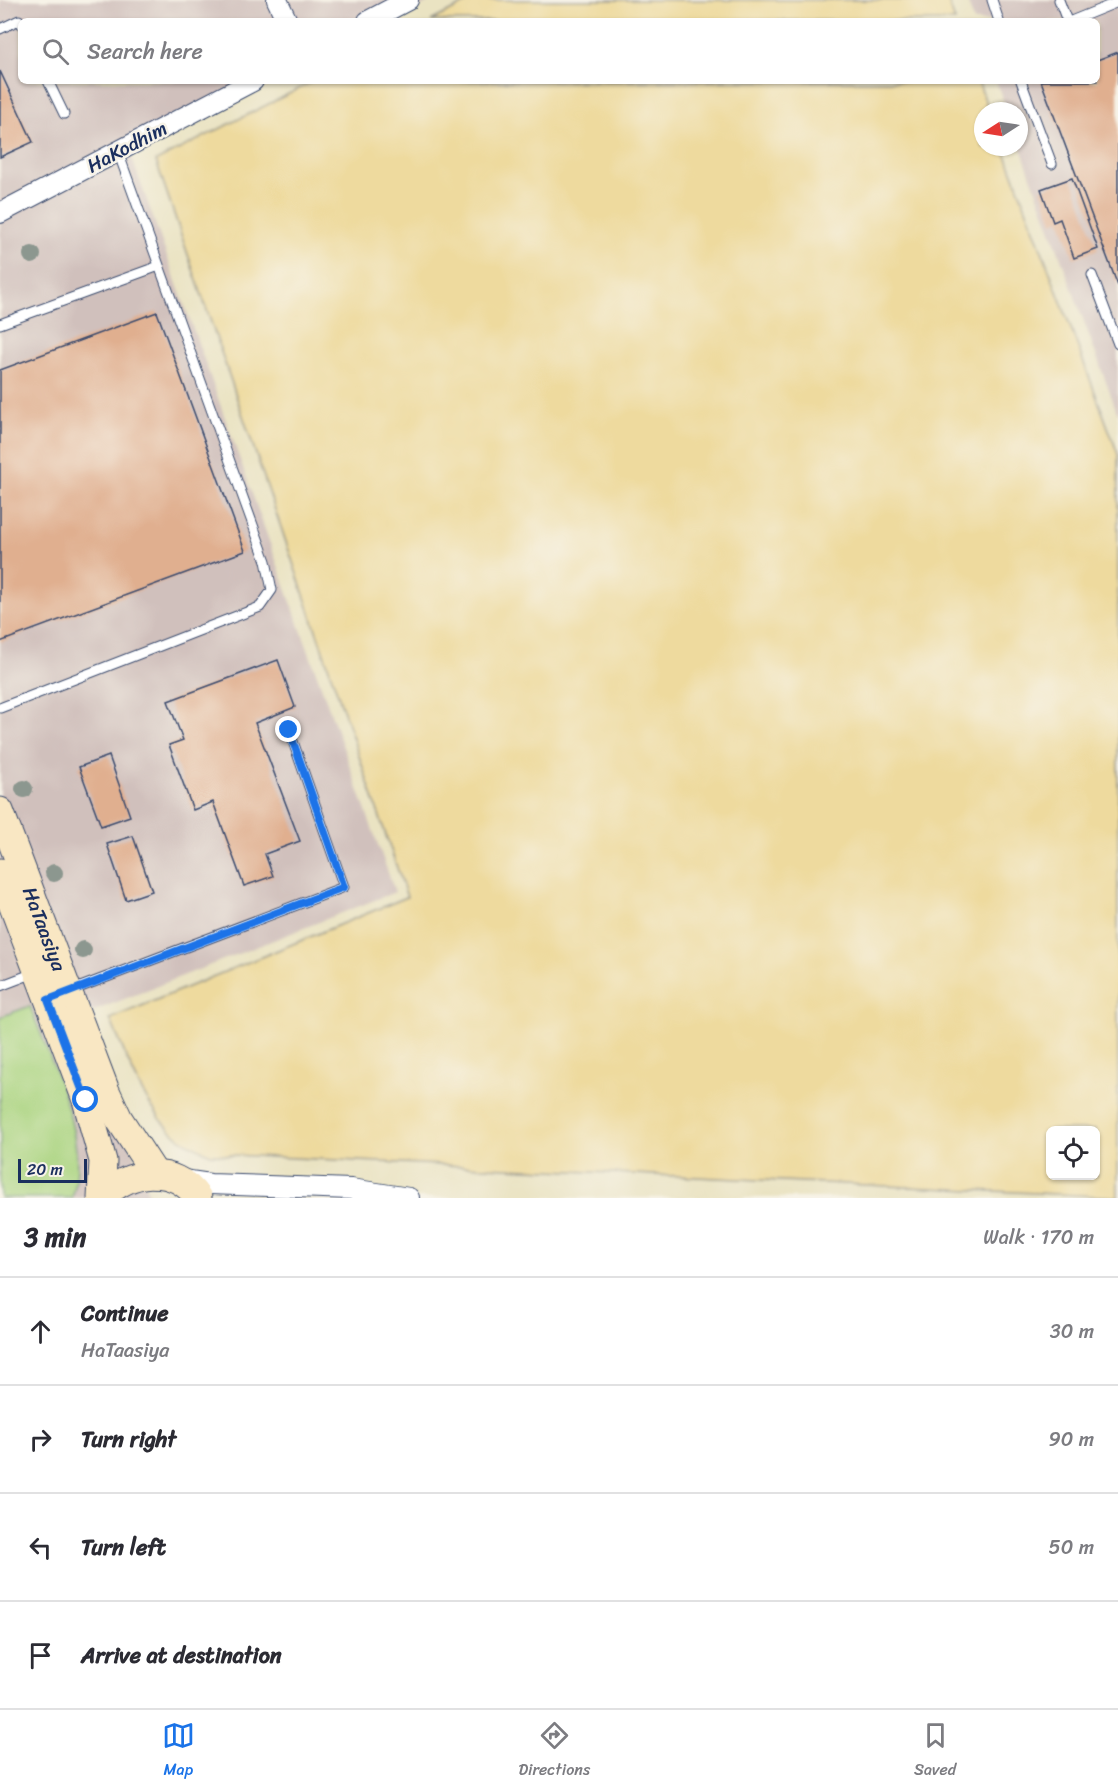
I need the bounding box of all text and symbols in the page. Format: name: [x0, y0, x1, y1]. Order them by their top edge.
search box: [18, 18, 1100, 84]
text: Search here: [87, 32, 203, 71]
icon: search: [39, 35, 72, 68]
north arrow: [974, 102, 1028, 156]
street label: HaKodhim: [80, 111, 174, 183]
route end: [275, 716, 301, 742]
street label: HaTaasiya: [13, 881, 77, 977]
route start: [72, 1086, 98, 1112]
map controls: [1046, 1126, 1100, 1180]
button: locate: [1046, 1126, 1100, 1180]
text: 20 m: [27, 1155, 63, 1184]
scale bar: [18, 1156, 87, 1184]
text: 3 min: [24, 1214, 86, 1260]
text: Walk · 170 m: [983, 1220, 1094, 1255]
text: Continue: [81, 1294, 169, 1333]
text: 30 m: [1050, 1314, 1094, 1349]
icon: ahead: [24, 1315, 57, 1348]
text: HaTaasiya: [81, 1333, 169, 1368]
text: Turn right: [81, 1420, 176, 1459]
text: 90 m: [1049, 1422, 1094, 1457]
icon: right: [24, 1423, 57, 1456]
text: Turn left: [81, 1528, 166, 1567]
text: 50 m: [1049, 1530, 1094, 1565]
icon: left: [24, 1531, 57, 1564]
text: Arrive at destination: [81, 1636, 282, 1675]
icon: arrive: [24, 1639, 57, 1672]
tab: Map: [162, 1719, 195, 1784]
tab: Directions: [519, 1719, 590, 1784]
tab: Saved: [914, 1719, 956, 1784]

